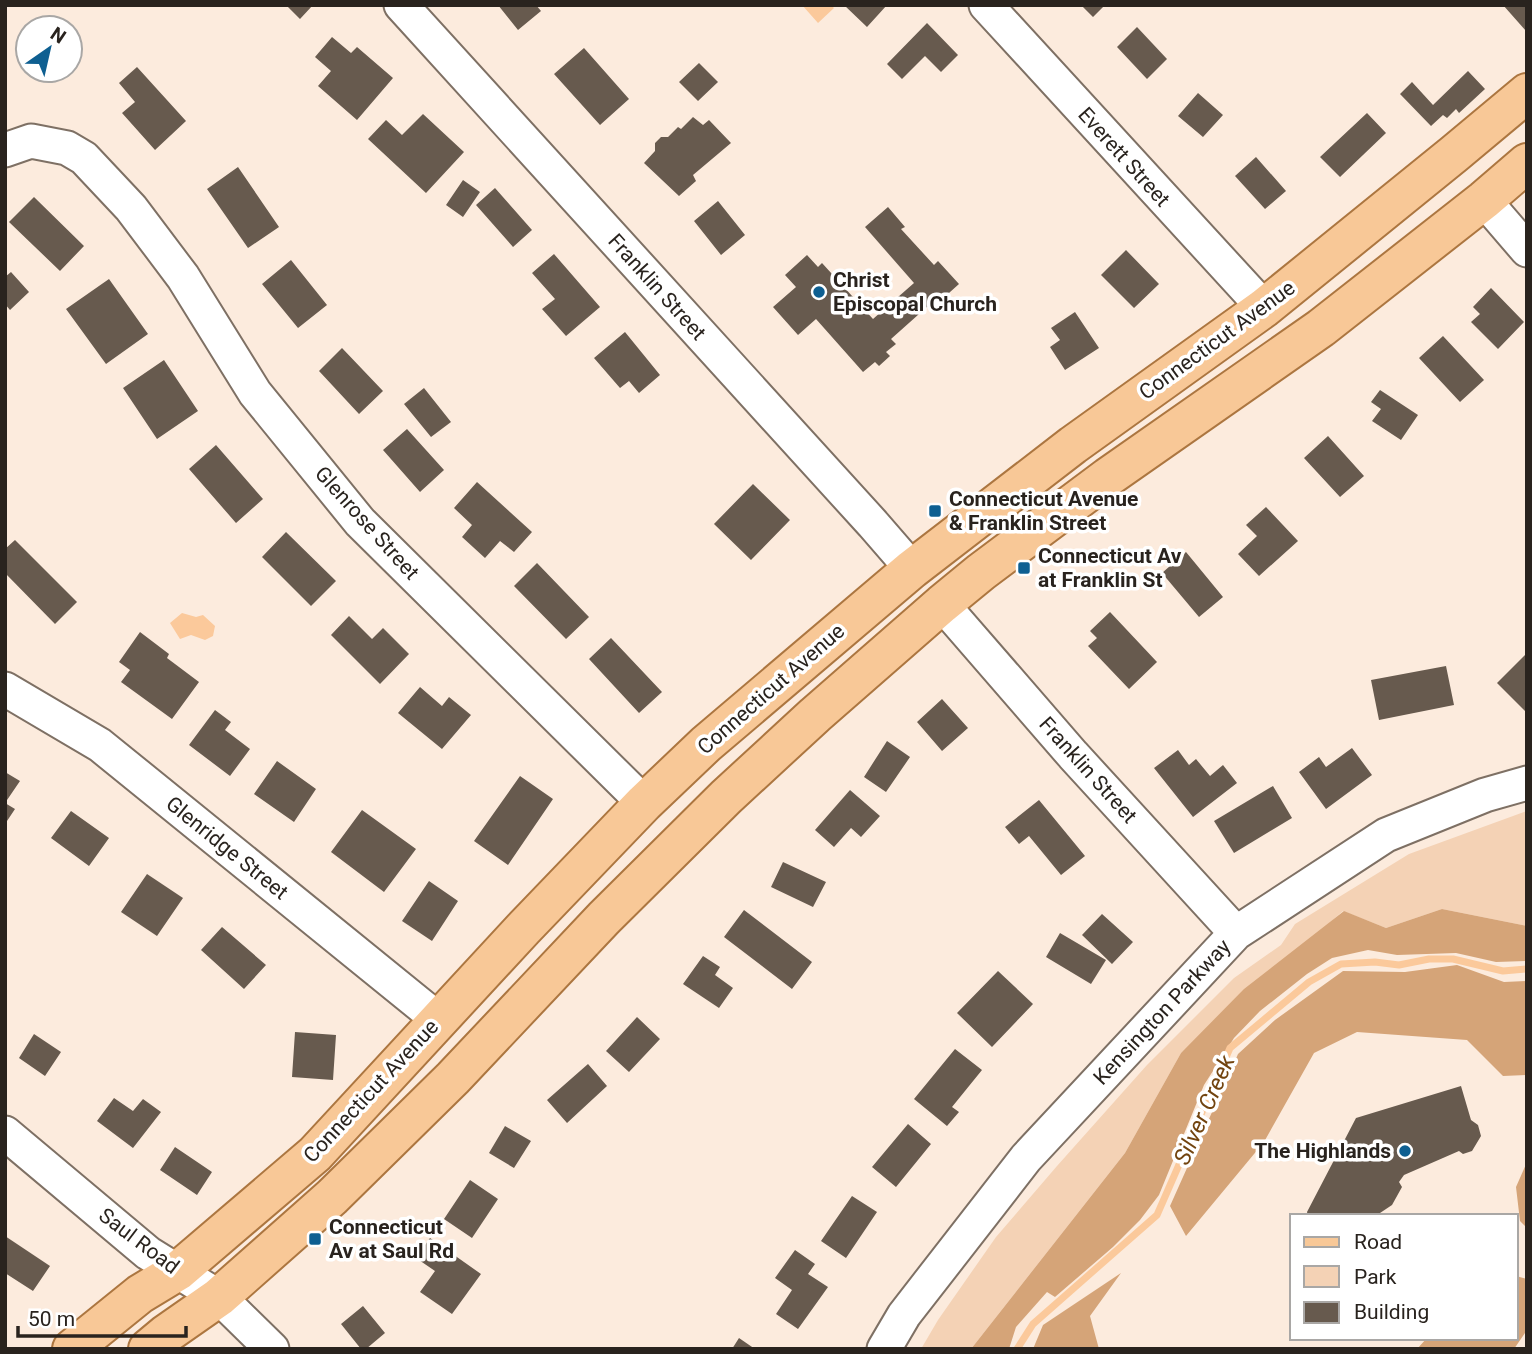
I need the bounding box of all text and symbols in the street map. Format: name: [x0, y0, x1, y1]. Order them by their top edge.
north arrow: [14, 14, 84, 84]
text: N: [46, 22, 70, 49]
street label: Everett Street: [1073, 102, 1175, 212]
street label: Franklin Street: [603, 229, 711, 345]
place label: Christ Episcopal Church: [833, 268, 997, 316]
street label: Connecticut Avenue: [1135, 276, 1299, 404]
marker: Christ Episcopal Church: [811, 284, 827, 300]
street label: Glenrose Street: [310, 462, 424, 584]
place label: Connecticut Avenue & Franklin Street: [949, 487, 1138, 535]
marker: Connecticut Avenue & Franklin Street: [927, 503, 943, 519]
place label: Connecticut Av at Franklin St: [1038, 544, 1182, 592]
marker: Connecticut Av at Franklin St: [1016, 560, 1032, 576]
street label: Connecticut Avenue: [693, 619, 849, 759]
street label: Franklin Street: [1034, 712, 1142, 828]
street label: Glenridge Street: [161, 792, 293, 905]
street label: Kensington Parkway: [1089, 934, 1236, 1090]
street label: Connecticut Avenue: [299, 1015, 443, 1167]
water label: Silver Creek: [1168, 1051, 1241, 1169]
place label: The Highlands: [1254, 1139, 1391, 1163]
marker: The Highlands: [1397, 1143, 1413, 1159]
street label: Saul Road: [94, 1203, 184, 1279]
legend: [1290, 1214, 1518, 1340]
place label: Connecticut Av at Saul Rd: [329, 1215, 454, 1263]
text: Road: [1354, 1230, 1402, 1254]
marker: Connecticut Av at Saul Rd: [307, 1231, 323, 1247]
text: Park: [1354, 1265, 1397, 1289]
scale bar: [18, 1294, 186, 1338]
text: Building: [1354, 1300, 1429, 1324]
text: 50 m: [28, 1307, 75, 1331]

